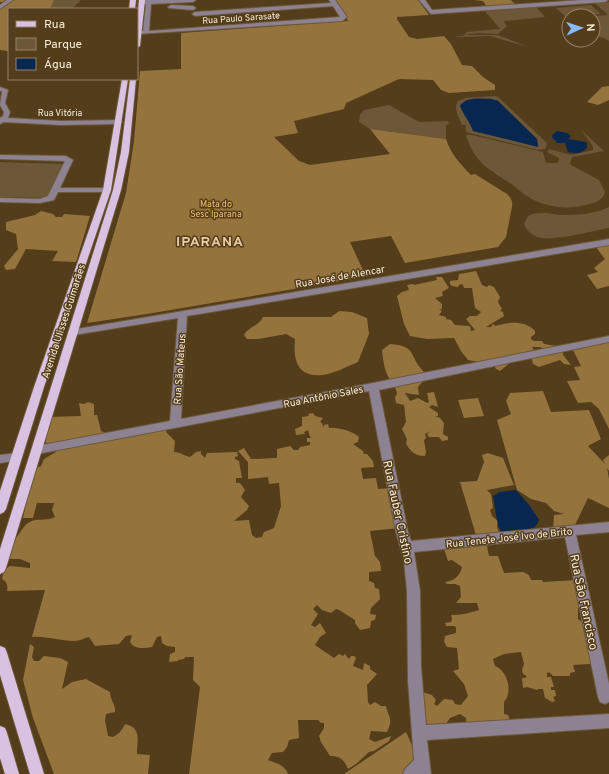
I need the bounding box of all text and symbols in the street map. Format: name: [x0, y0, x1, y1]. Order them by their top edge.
legend: [8, 8, 138, 80]
north arrow: [561, 8, 601, 48]
street label: Rua Paulo Sarasate: [202, 10, 280, 27]
text: Rua: [44, 17, 65, 33]
text: N: [583, 23, 597, 32]
text: Parque: [44, 37, 82, 53]
text: Água: [44, 57, 72, 73]
street label: Rua Vitória: [38, 108, 82, 119]
park label: Mata do Sesc Iparana: [190, 199, 242, 220]
district label: IPARANA: [176, 234, 244, 251]
street label: Avenida Ulisses Guimarães: [40, 262, 89, 380]
street label: Rua José de Alencar: [294, 263, 386, 292]
street label: Rua São Mateus: [172, 333, 189, 405]
street label: Rua Antônio Sales: [282, 383, 365, 412]
street label: Rua Fauber Cristino: [378, 459, 416, 566]
street label: Rua Tenete José Ivo de Brito: [445, 525, 573, 552]
street label: Rua São Francisco: [565, 553, 601, 652]

